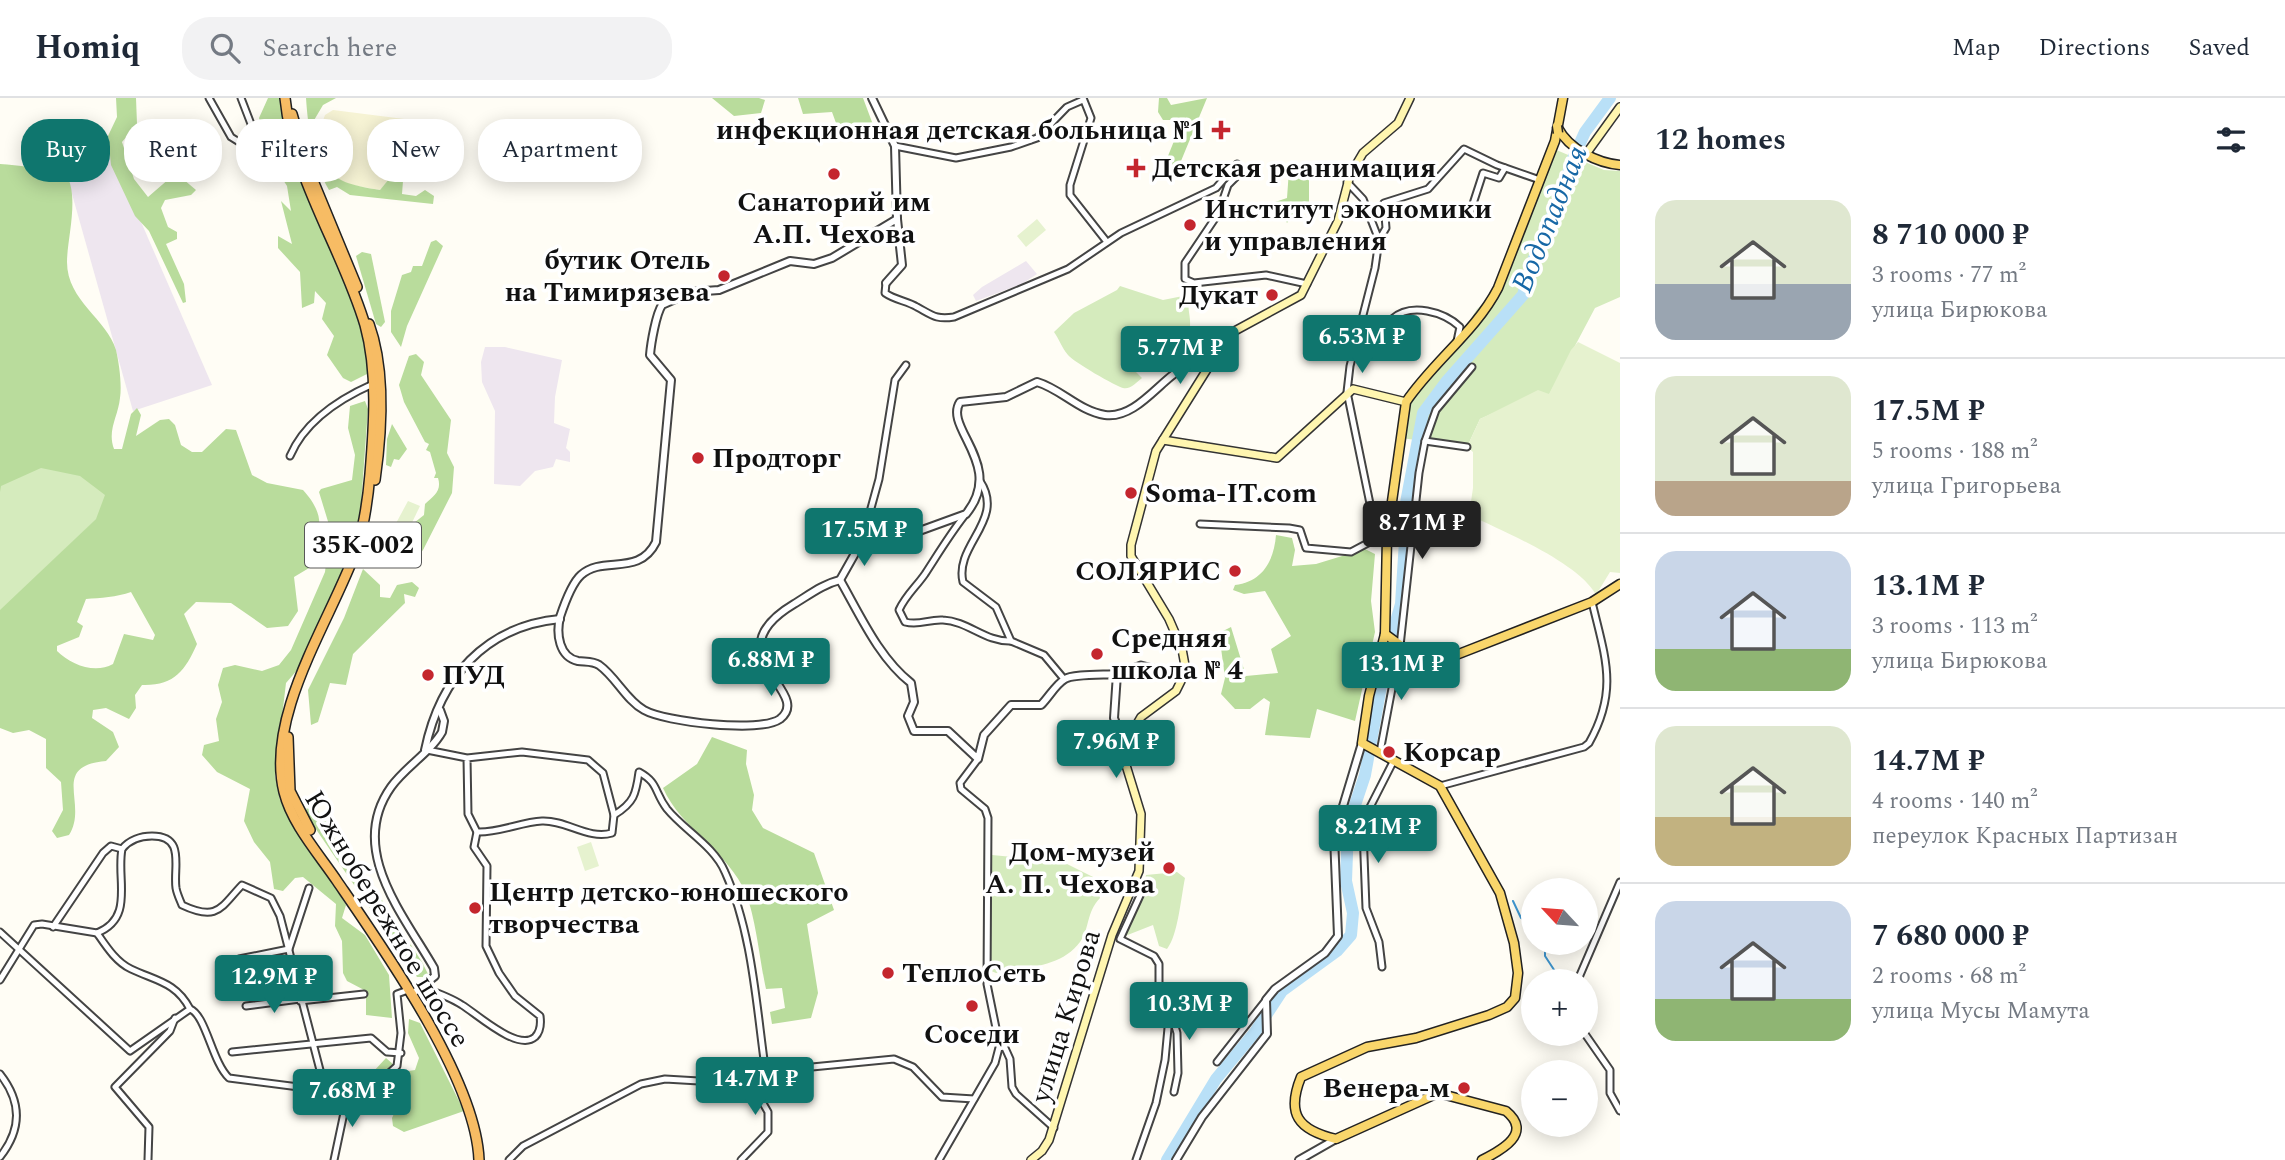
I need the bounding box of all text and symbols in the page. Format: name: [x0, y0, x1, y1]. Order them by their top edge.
search box: [182, 17, 672, 80]
text: Homiq: [35, 23, 140, 73]
text: Search here: [262, 28, 397, 68]
icon: search: [206, 29, 244, 67]
text: Map: [1952, 30, 2000, 66]
text: Directions: [2038, 30, 2150, 66]
text: Saved: [2188, 30, 2250, 66]
place label: инфекционная детская больница №1: [716, 109, 1205, 152]
text: 12 homes: [1655, 117, 1786, 163]
chip: Buy: [21, 119, 110, 182]
chip: Rent: [124, 119, 222, 182]
chip: Filters: [236, 119, 353, 182]
chip: New: [367, 119, 464, 182]
chip: Apartment: [478, 119, 642, 182]
marker: инфекционная детская больница №1: [1211, 120, 1231, 140]
icon: filters: [2212, 121, 2250, 159]
water label: Водопадная: [1500, 139, 1600, 299]
place label: Детская реанимация: [1152, 147, 1436, 190]
marker: Детская реанимация: [1126, 158, 1146, 178]
marker: Санаторий им А.П. Чехова: [826, 166, 842, 182]
place label: Санаторий им А.П. Чехова: [737, 181, 931, 256]
place label: Институт экономики и управления: [1204, 188, 1492, 263]
text: 8 710 000 ₽: [1872, 212, 2029, 258]
marker: Институт экономики и управления: [1182, 217, 1198, 233]
icon: home: [1711, 228, 1795, 312]
place label: бутик Отель на Тимирязева: [505, 239, 711, 314]
text: 3 rooms · 77 m²: [1872, 258, 2026, 293]
marker: бутик Отель на Тимирязева: [716, 268, 732, 284]
place label: Дукат: [1179, 274, 1258, 317]
marker: Дукат: [1264, 287, 1280, 303]
text: улица Бирюкова: [1872, 293, 2047, 328]
pin: 6.53M ₽: [1297, 316, 1427, 375]
text: 6.53M ₽: [1319, 320, 1405, 355]
pin: 5.77M ₽: [1115, 327, 1245, 386]
text: 5.77M ₽: [1137, 331, 1223, 366]
text: 17.5M ₽: [1872, 388, 1985, 434]
icon: home: [1711, 404, 1795, 488]
text: 5 rooms · 188 m²: [1872, 434, 2038, 469]
place label: Продторг: [712, 437, 841, 480]
marker: Продторг: [690, 450, 706, 466]
text: улица Григорьева: [1872, 469, 2061, 504]
place label: Soma-IT.com: [1145, 472, 1317, 515]
marker: Soma-IT.com: [1123, 485, 1139, 501]
pin: 8.71M ₽: [1357, 502, 1487, 561]
text: 8.71M ₽: [1379, 506, 1465, 541]
pin: 17.5M ₽: [799, 508, 929, 568]
text: 17.5M ₽: [821, 513, 907, 548]
road number: 35К-002: [305, 522, 421, 568]
place label: СОЛЯРИС: [1075, 550, 1221, 593]
marker: СОЛЯРИС: [1227, 563, 1243, 579]
text: 13.1M ₽: [1872, 563, 1985, 609]
icon: home: [1711, 579, 1795, 663]
text: 3 rooms · 113 m²: [1872, 609, 2038, 644]
place label: Средняя школа № 4: [1111, 617, 1243, 692]
pin: 6.88M ₽: [706, 638, 836, 698]
pin: 13.1M ₽: [1336, 642, 1466, 702]
text: 6.88M ₽: [728, 643, 814, 678]
text: улица Бирюкова: [1872, 644, 2047, 679]
marker: Средняя школа № 4: [1089, 646, 1105, 662]
text: 13.1M ₽: [1358, 647, 1444, 682]
place label: ПУД: [442, 654, 505, 697]
marker: ПУД: [420, 667, 436, 683]
pin: 7.96M ₽: [1051, 720, 1181, 780]
text: 7.96M ₽: [1073, 725, 1159, 760]
place label: Корсар: [1403, 731, 1501, 774]
text: 14.7M ₽: [1872, 738, 1985, 784]
marker: Корсар: [1381, 744, 1397, 760]
icon: home: [1711, 754, 1795, 838]
street label: Южнобережное шоссе: [293, 782, 481, 1056]
text: 4 rooms · 140 m²: [1872, 784, 2038, 819]
pin: 8.21M ₽: [1313, 806, 1443, 865]
text: 8.21M ₽: [1335, 810, 1421, 845]
text: переулок Красных Партизан: [1872, 819, 2178, 854]
place label: Дом-музей А. П. Чехова: [985, 831, 1156, 906]
marker: Дом-музей А. П. Чехова: [1161, 860, 1177, 876]
place label: Центр детско-юношеского творчества: [489, 871, 849, 946]
north arrow: [1521, 878, 1598, 956]
map controls: [1521, 878, 1598, 1137]
marker: Центр детско-юношеского творчества: [467, 900, 483, 916]
text: 7 680 000 ₽: [1872, 913, 2029, 959]
street label: улица Кирова: [1019, 924, 1113, 1109]
icon: home: [1711, 929, 1795, 1013]
place label: ТеплоСеть: [902, 952, 1046, 995]
pin: 12.9M ₽: [209, 956, 339, 1015]
text: 2 rooms · 68 m²: [1872, 959, 2026, 994]
text: 12.9M ₽: [231, 960, 317, 995]
marker: ТеплоСеть: [880, 965, 896, 981]
button: +: [1521, 969, 1598, 1046]
pin: 10.3M ₽: [1124, 982, 1254, 1042]
text: 10.3M ₽: [1146, 987, 1232, 1022]
text: улица Мусы Мамута: [1872, 994, 2090, 1029]
marker: Соседи: [964, 998, 980, 1014]
place label: Соседи: [924, 1013, 1020, 1056]
pin: 14.7M ₽: [690, 1058, 820, 1117]
button: −: [1521, 1060, 1598, 1137]
text: 14.7M ₽: [712, 1062, 798, 1097]
place label: Венера-м: [1323, 1067, 1450, 1110]
pin: 7.68M ₽: [287, 1070, 417, 1129]
text: 7.68M ₽: [309, 1074, 395, 1109]
marker: Венера-м: [1456, 1080, 1472, 1096]

